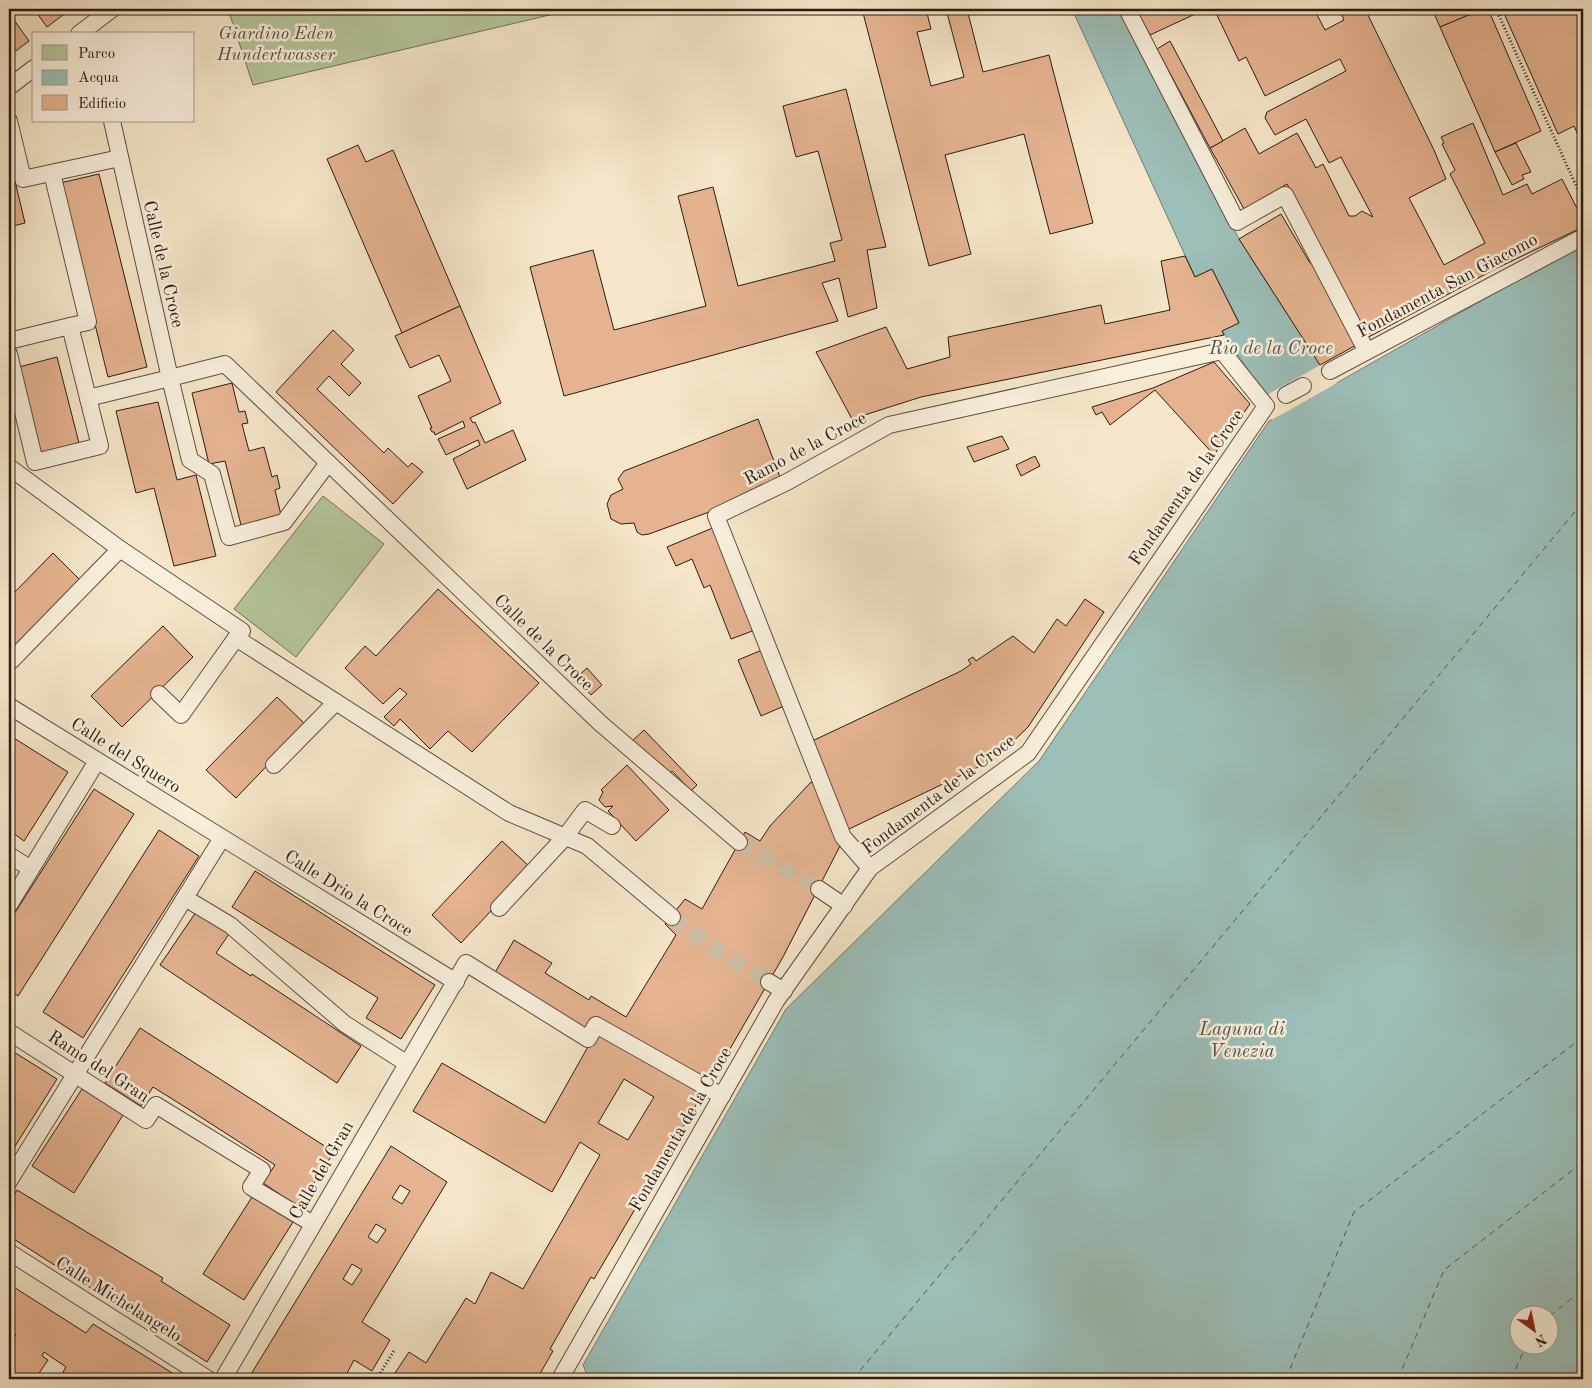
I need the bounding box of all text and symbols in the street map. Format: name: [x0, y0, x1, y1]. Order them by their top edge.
park label: Giardino Eden Hundertwasser: [216, 25, 336, 64]
legend: [32, 32, 195, 122]
text: Parco: [78, 47, 115, 62]
text: Acqua: [78, 71, 120, 86]
text: Edificio: [78, 97, 126, 112]
street label: Calle de la Croce: [140, 199, 186, 330]
street label: Fondamenta San Giacomo: [1354, 231, 1541, 341]
water label: Rio de la Croce: [1208, 340, 1333, 359]
street label: Fondamenta de la Croce: [1126, 406, 1248, 569]
street label: Ramo de la Croce: [741, 409, 870, 489]
street label: Calle de la Croce: [490, 591, 596, 694]
street label: Calle del Squero: [67, 715, 184, 797]
street label: Fondamenta de la Croce: [859, 732, 1018, 858]
street label: Calle Drio la Croce: [281, 847, 416, 941]
water label: Laguna di Venezia: [1198, 1021, 1286, 1062]
street label: Ramo del Gran: [45, 1028, 152, 1106]
street label: Fondamenta de la Croce: [626, 1044, 735, 1215]
street label: Calle del Gran: [286, 1118, 357, 1223]
street label: Calle Michelangelo: [52, 1254, 185, 1346]
north arrow: [1510, 1306, 1560, 1356]
text: N: [1532, 1331, 1549, 1349]

